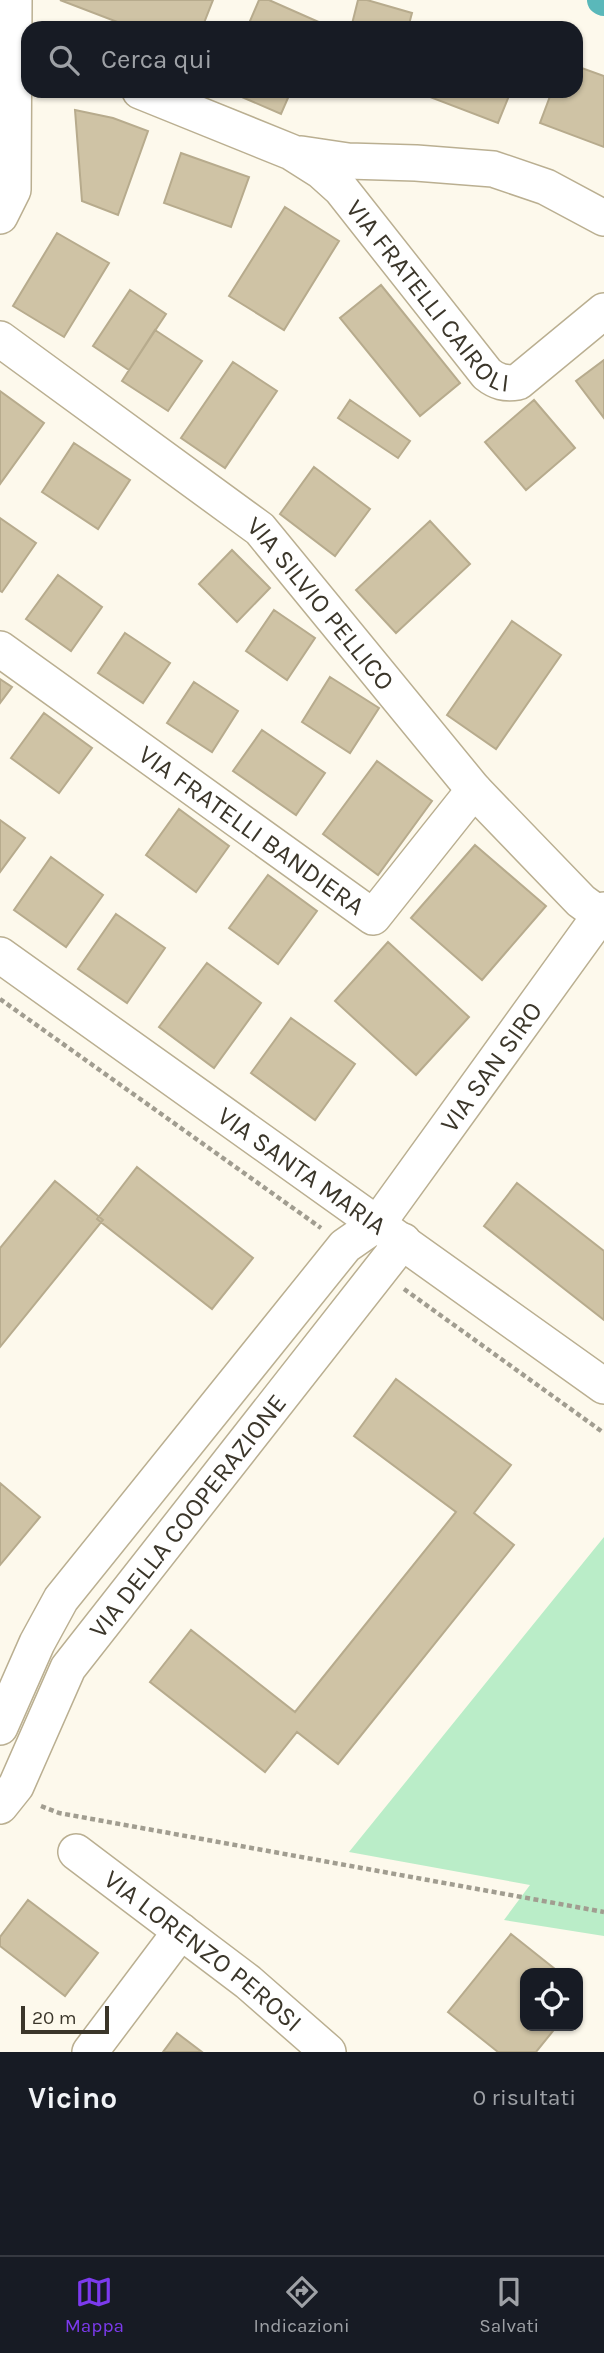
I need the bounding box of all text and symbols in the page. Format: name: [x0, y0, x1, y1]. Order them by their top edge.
search box: [21, 21, 583, 98]
icon: search: [45, 41, 83, 79]
text: Cerca qui: [101, 44, 212, 75]
street label: VIA FRATELLI CAIROLI: [339, 194, 511, 399]
street label: VIA SILVIO PELLICO: [241, 510, 401, 697]
street label: VIA FRATELLI BANDIERA: [132, 739, 371, 922]
street label: VIA SAN SIRO: [434, 996, 549, 1138]
street label: VIA SANTA MARIA: [211, 1100, 392, 1242]
street label: VIA DELLA COOPERAZIONE: [83, 1388, 293, 1644]
street label: VIA LORENZO PEROSI: [98, 1864, 308, 2038]
map controls: [520, 1968, 583, 2031]
button: locate: [520, 1968, 583, 2031]
scale bar: [21, 2003, 108, 2035]
text: 20 m: [32, 2007, 77, 2029]
text: Vicino: [28, 2080, 117, 2116]
text: 0 risultati: [472, 2084, 576, 2111]
tab: Mappa: [65, 2273, 124, 2337]
tab: Indicazioni: [253, 2273, 350, 2337]
tab: Salvati: [479, 2273, 539, 2337]

